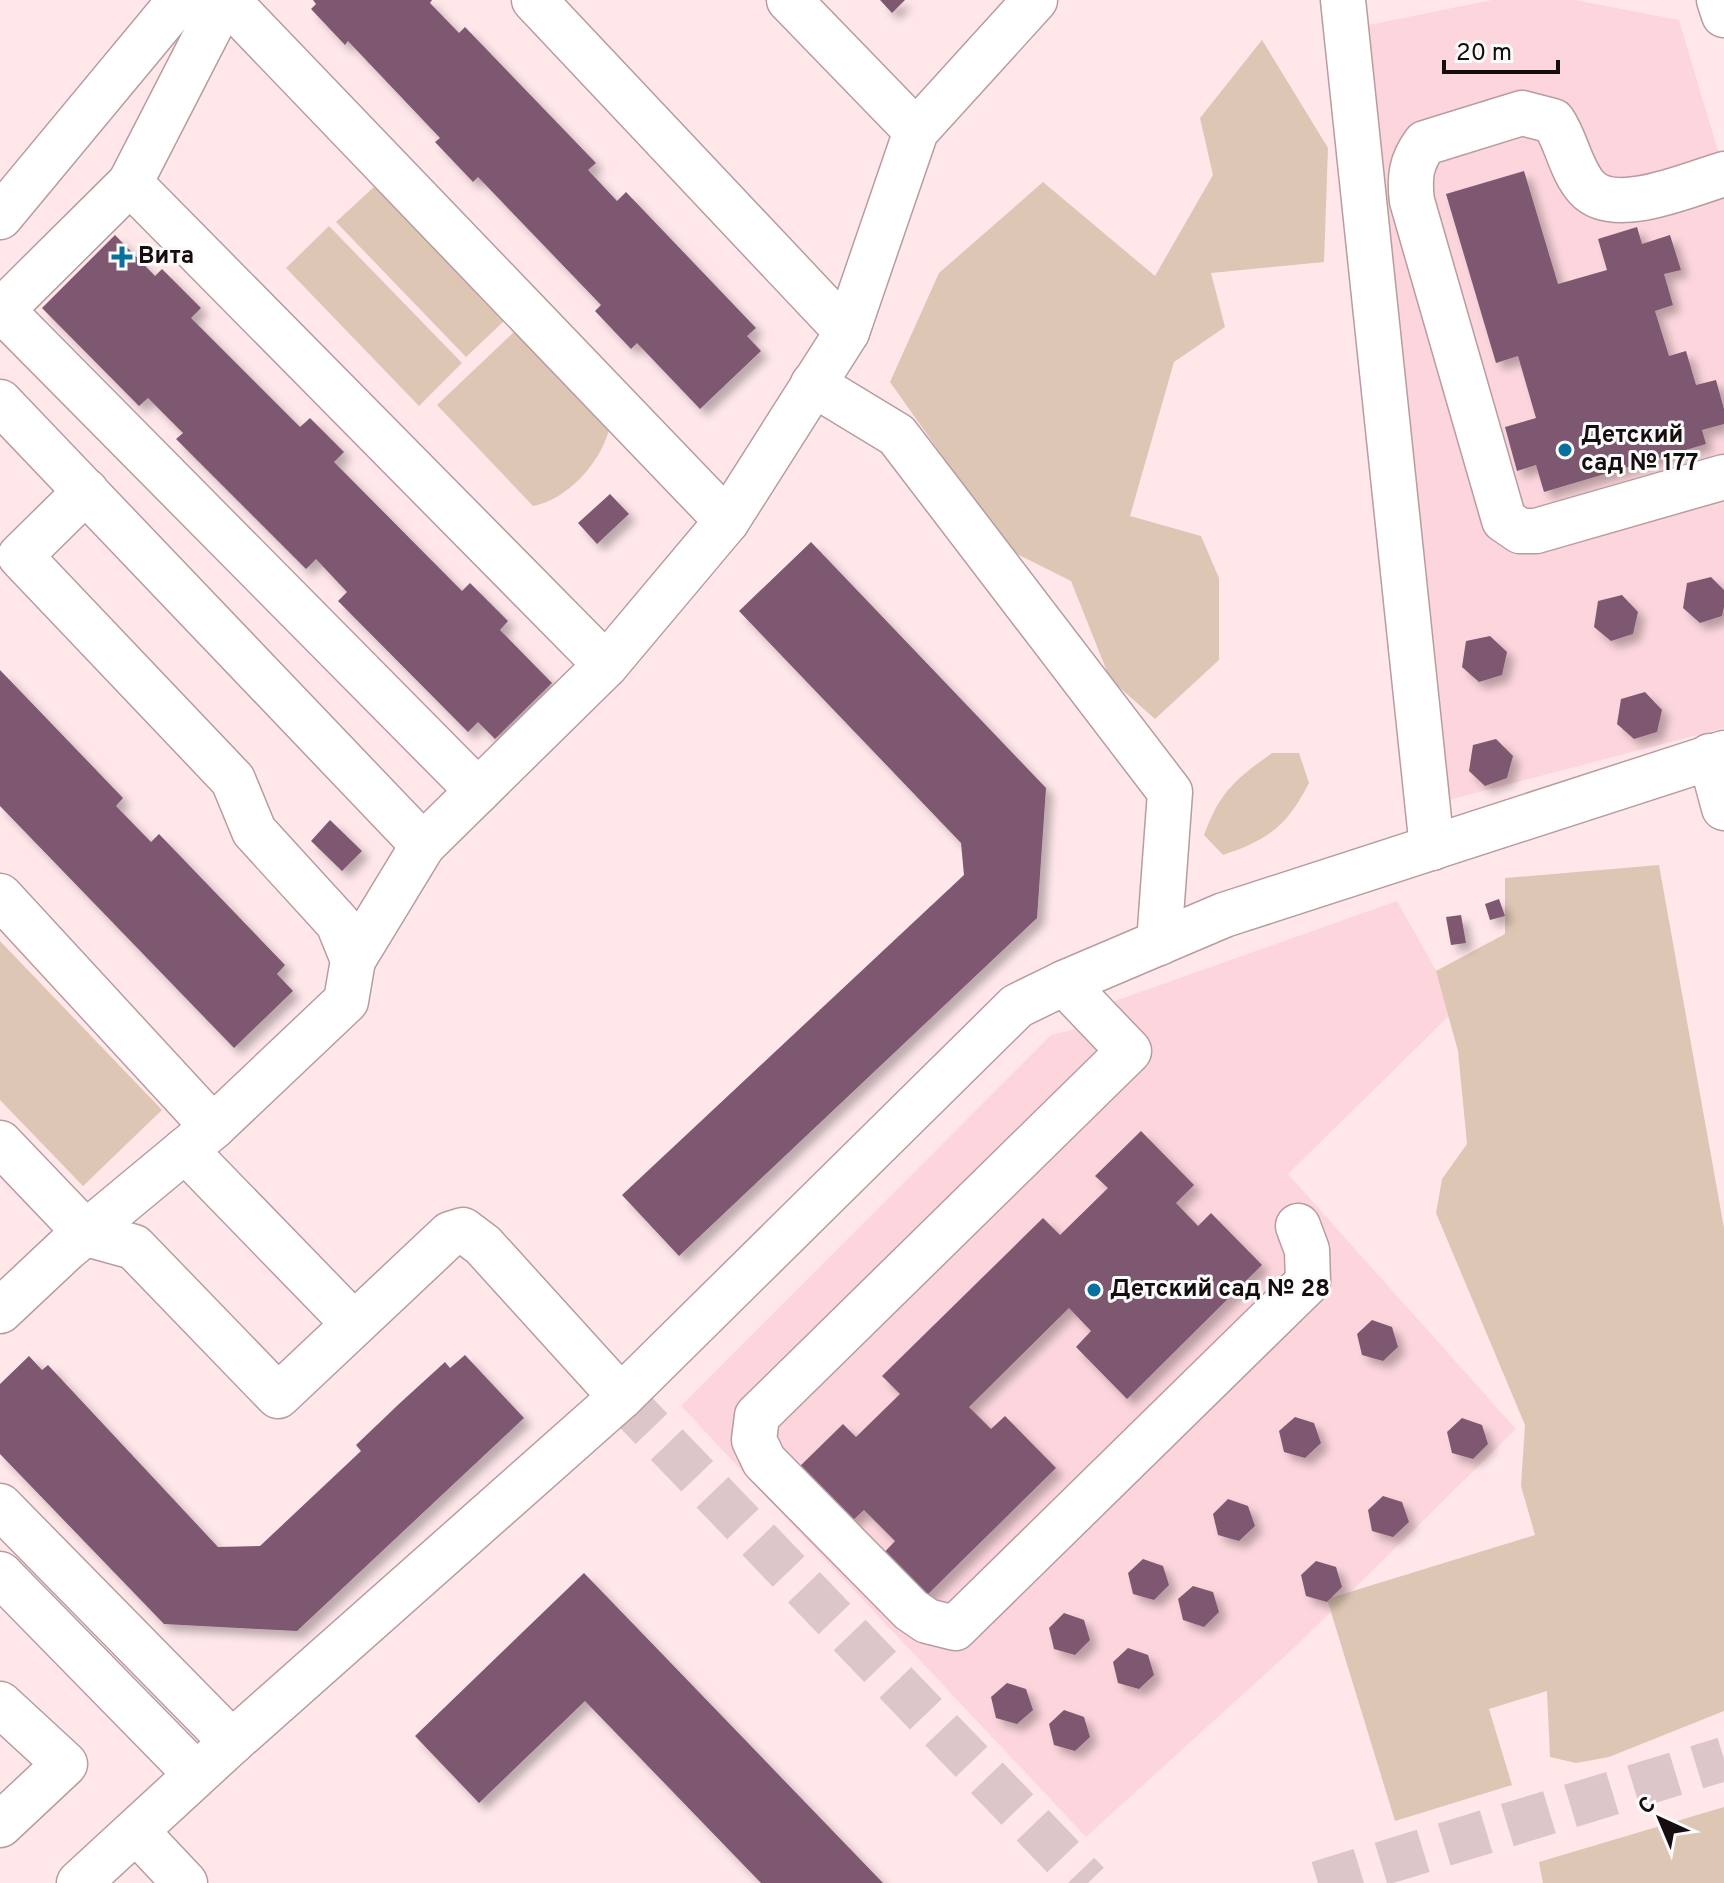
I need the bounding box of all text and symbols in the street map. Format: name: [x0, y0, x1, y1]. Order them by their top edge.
scale bar: [1444, 24, 1558, 74]
text: 20 m: [1456, 39, 1512, 69]
place label: Вита: [138, 242, 194, 272]
marker: Вита: [113, 248, 131, 266]
place label: Детский сад № 177: [1581, 421, 1698, 479]
marker: Детский сад № 177: [1556, 441, 1574, 459]
place label: Детский сад № 28: [1110, 1275, 1330, 1305]
marker: Детский сад № 28: [1085, 1281, 1103, 1299]
north arrow: [1620, 1779, 1700, 1859]
text: С: [1633, 1792, 1662, 1821]

